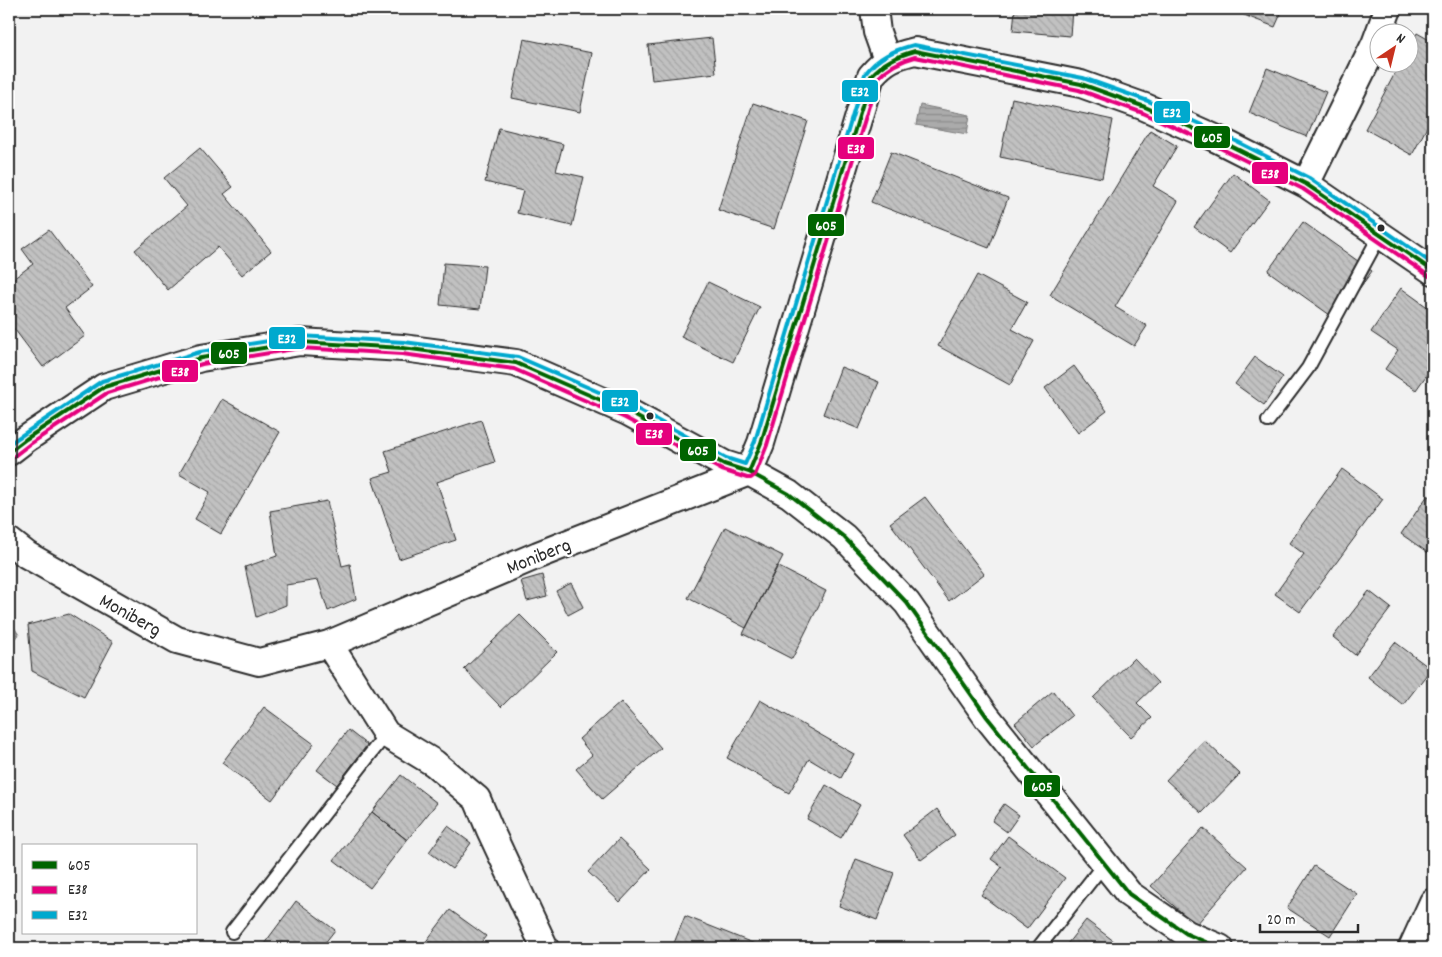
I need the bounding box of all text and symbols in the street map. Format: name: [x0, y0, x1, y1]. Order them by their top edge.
north arrow: [1370, 22, 1420, 72]
text: N: [1392, 29, 1409, 49]
line badge: E32: [841, 79, 879, 103]
text: E32: [851, 83, 869, 103]
line badge: E32: [1153, 100, 1191, 124]
text: E32: [1163, 104, 1181, 124]
line badge: 605: [1193, 125, 1231, 149]
text: 605: [1202, 129, 1223, 149]
line badge: E38: [837, 136, 875, 160]
text: E38: [847, 140, 865, 160]
line badge: E38: [1251, 161, 1289, 185]
text: E38: [1261, 165, 1279, 185]
line badge: 605: [807, 213, 845, 237]
text: 605: [816, 217, 837, 237]
unlabelled marker: [1376, 223, 1386, 233]
line badge: E32: [268, 326, 306, 350]
text: E32: [278, 330, 296, 350]
line badge: 605: [210, 341, 248, 365]
text: 605: [219, 345, 240, 365]
line badge: E38: [161, 359, 199, 383]
text: E38: [171, 363, 189, 383]
line badge: E32: [601, 389, 639, 413]
text: E32: [611, 393, 629, 413]
unlabelled marker: [645, 411, 655, 421]
line badge: E38: [635, 422, 673, 446]
text: E38: [645, 425, 663, 445]
line badge: 605: [679, 438, 717, 462]
text: 605: [688, 442, 709, 462]
street label: Moniberg: [503, 532, 576, 583]
street label: Moniberg: [93, 588, 166, 645]
line badge: 605: [1023, 774, 1061, 798]
text: 605: [1032, 778, 1053, 798]
legend: [22, 844, 198, 934]
text: 605: [68, 856, 91, 878]
text: E38: [68, 880, 88, 902]
scale bar: [1260, 902, 1357, 934]
text: E32: [68, 906, 88, 928]
text: 20 m: [1267, 910, 1295, 932]

